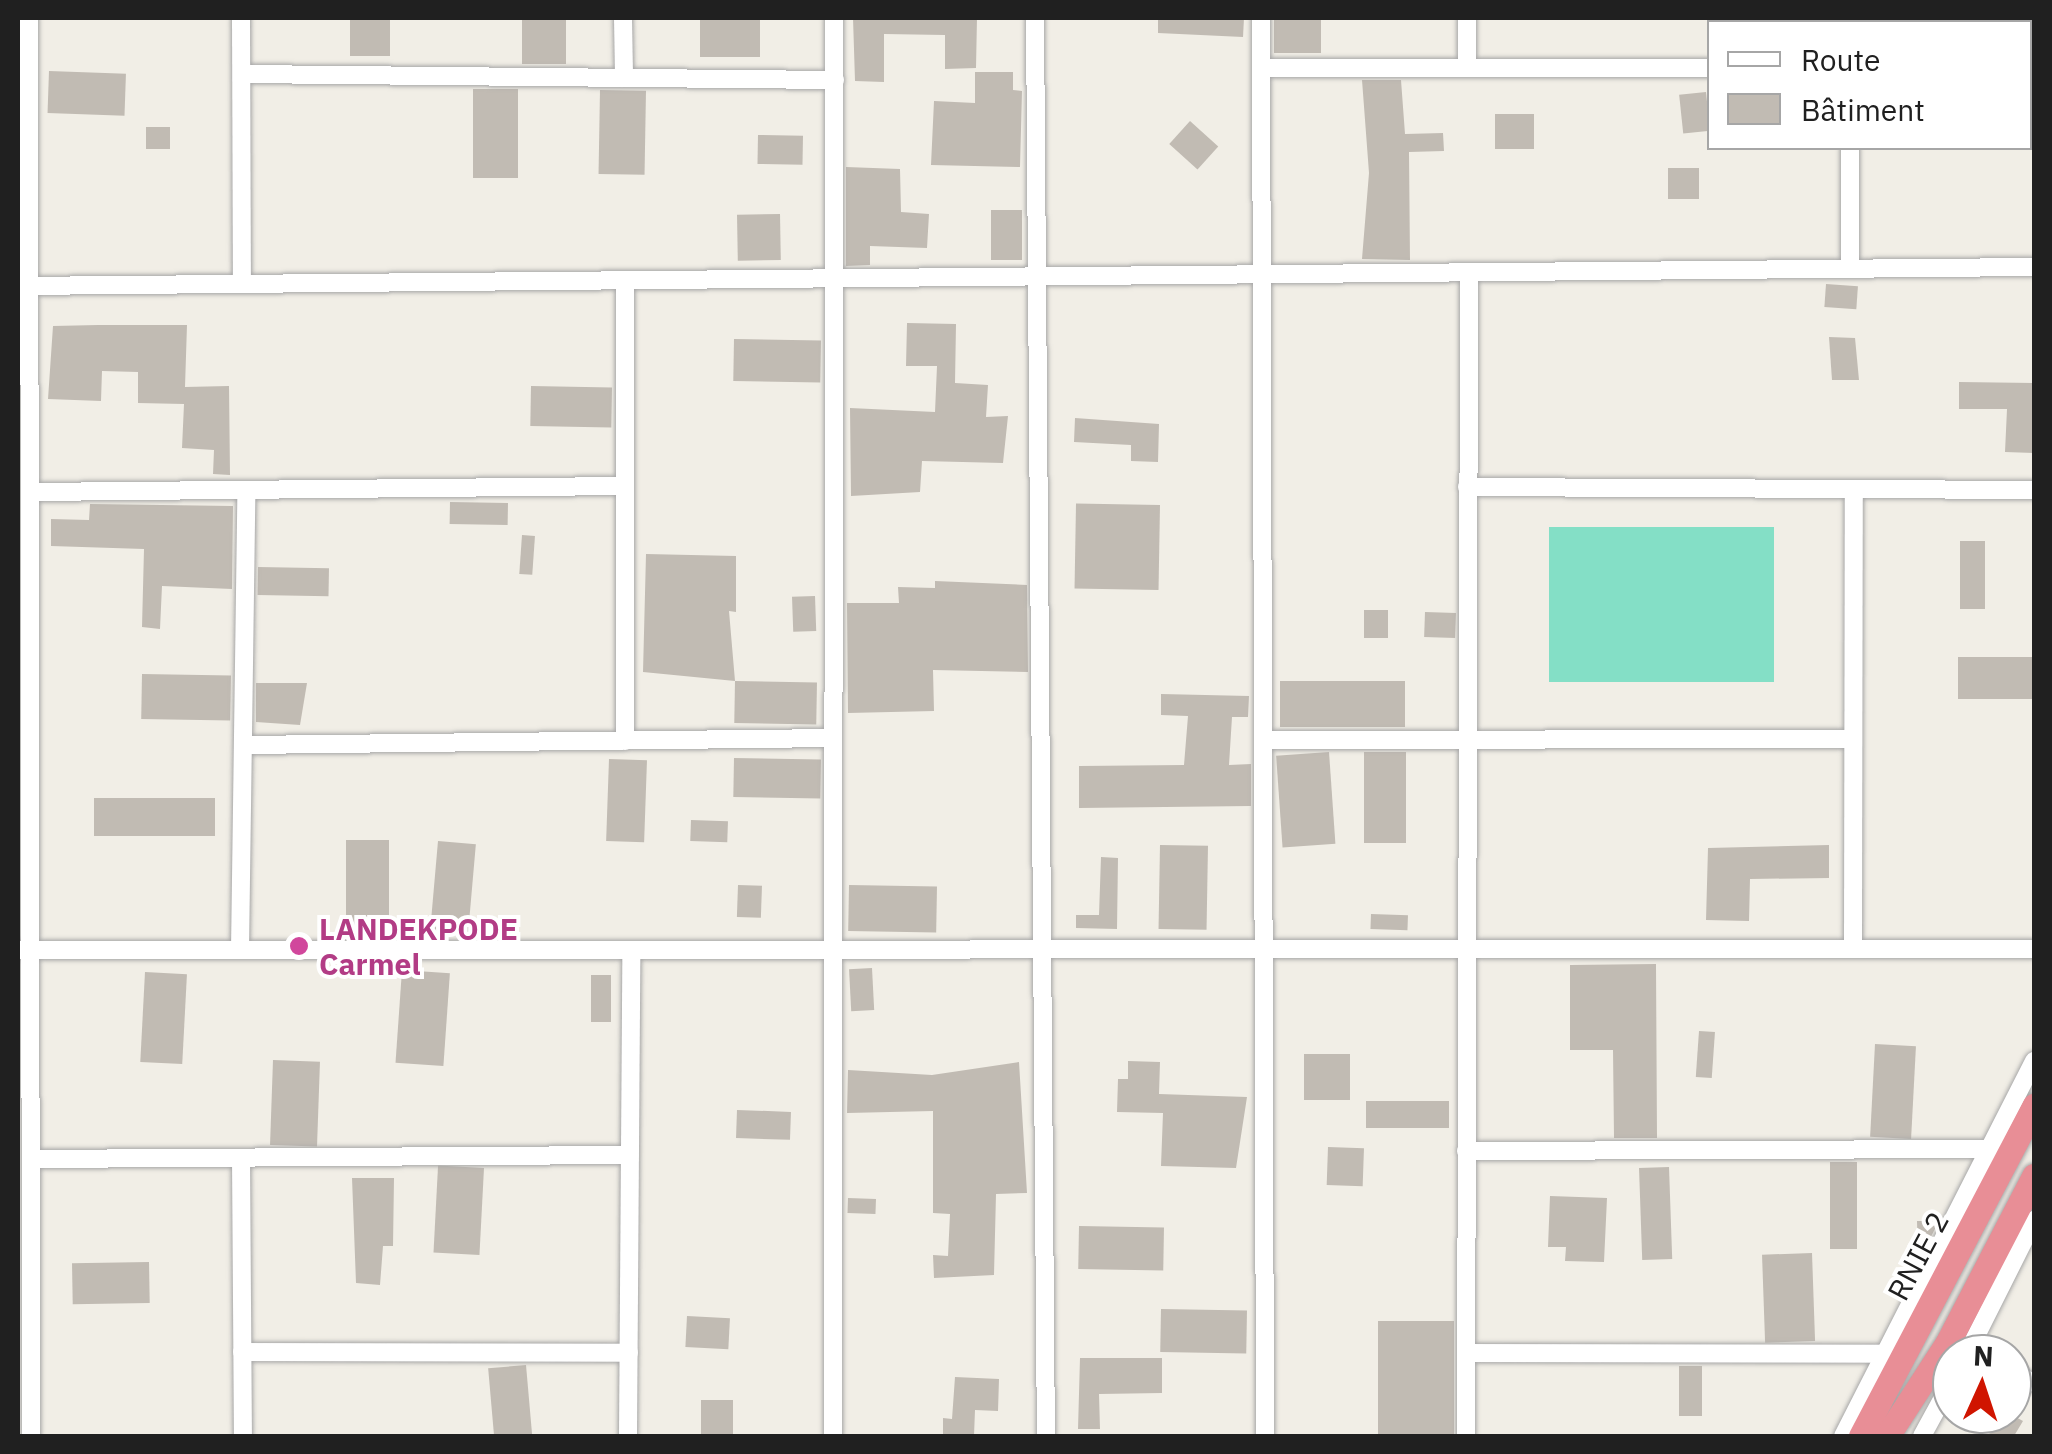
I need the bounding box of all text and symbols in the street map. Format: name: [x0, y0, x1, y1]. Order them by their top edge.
legend: [1707, 20, 2032, 150]
text: Route: [1801, 40, 1880, 79]
text: Bâtiment: [1801, 90, 1925, 129]
place label: LANDEKPODE Carmel: [319, 911, 518, 982]
marker: LANDEKPODE Carmel: [288, 935, 310, 957]
street label: RNIE 2: [1880, 1206, 1956, 1306]
north arrow: [1932, 1334, 2032, 1434]
text: N: [1972, 1337, 1995, 1375]

